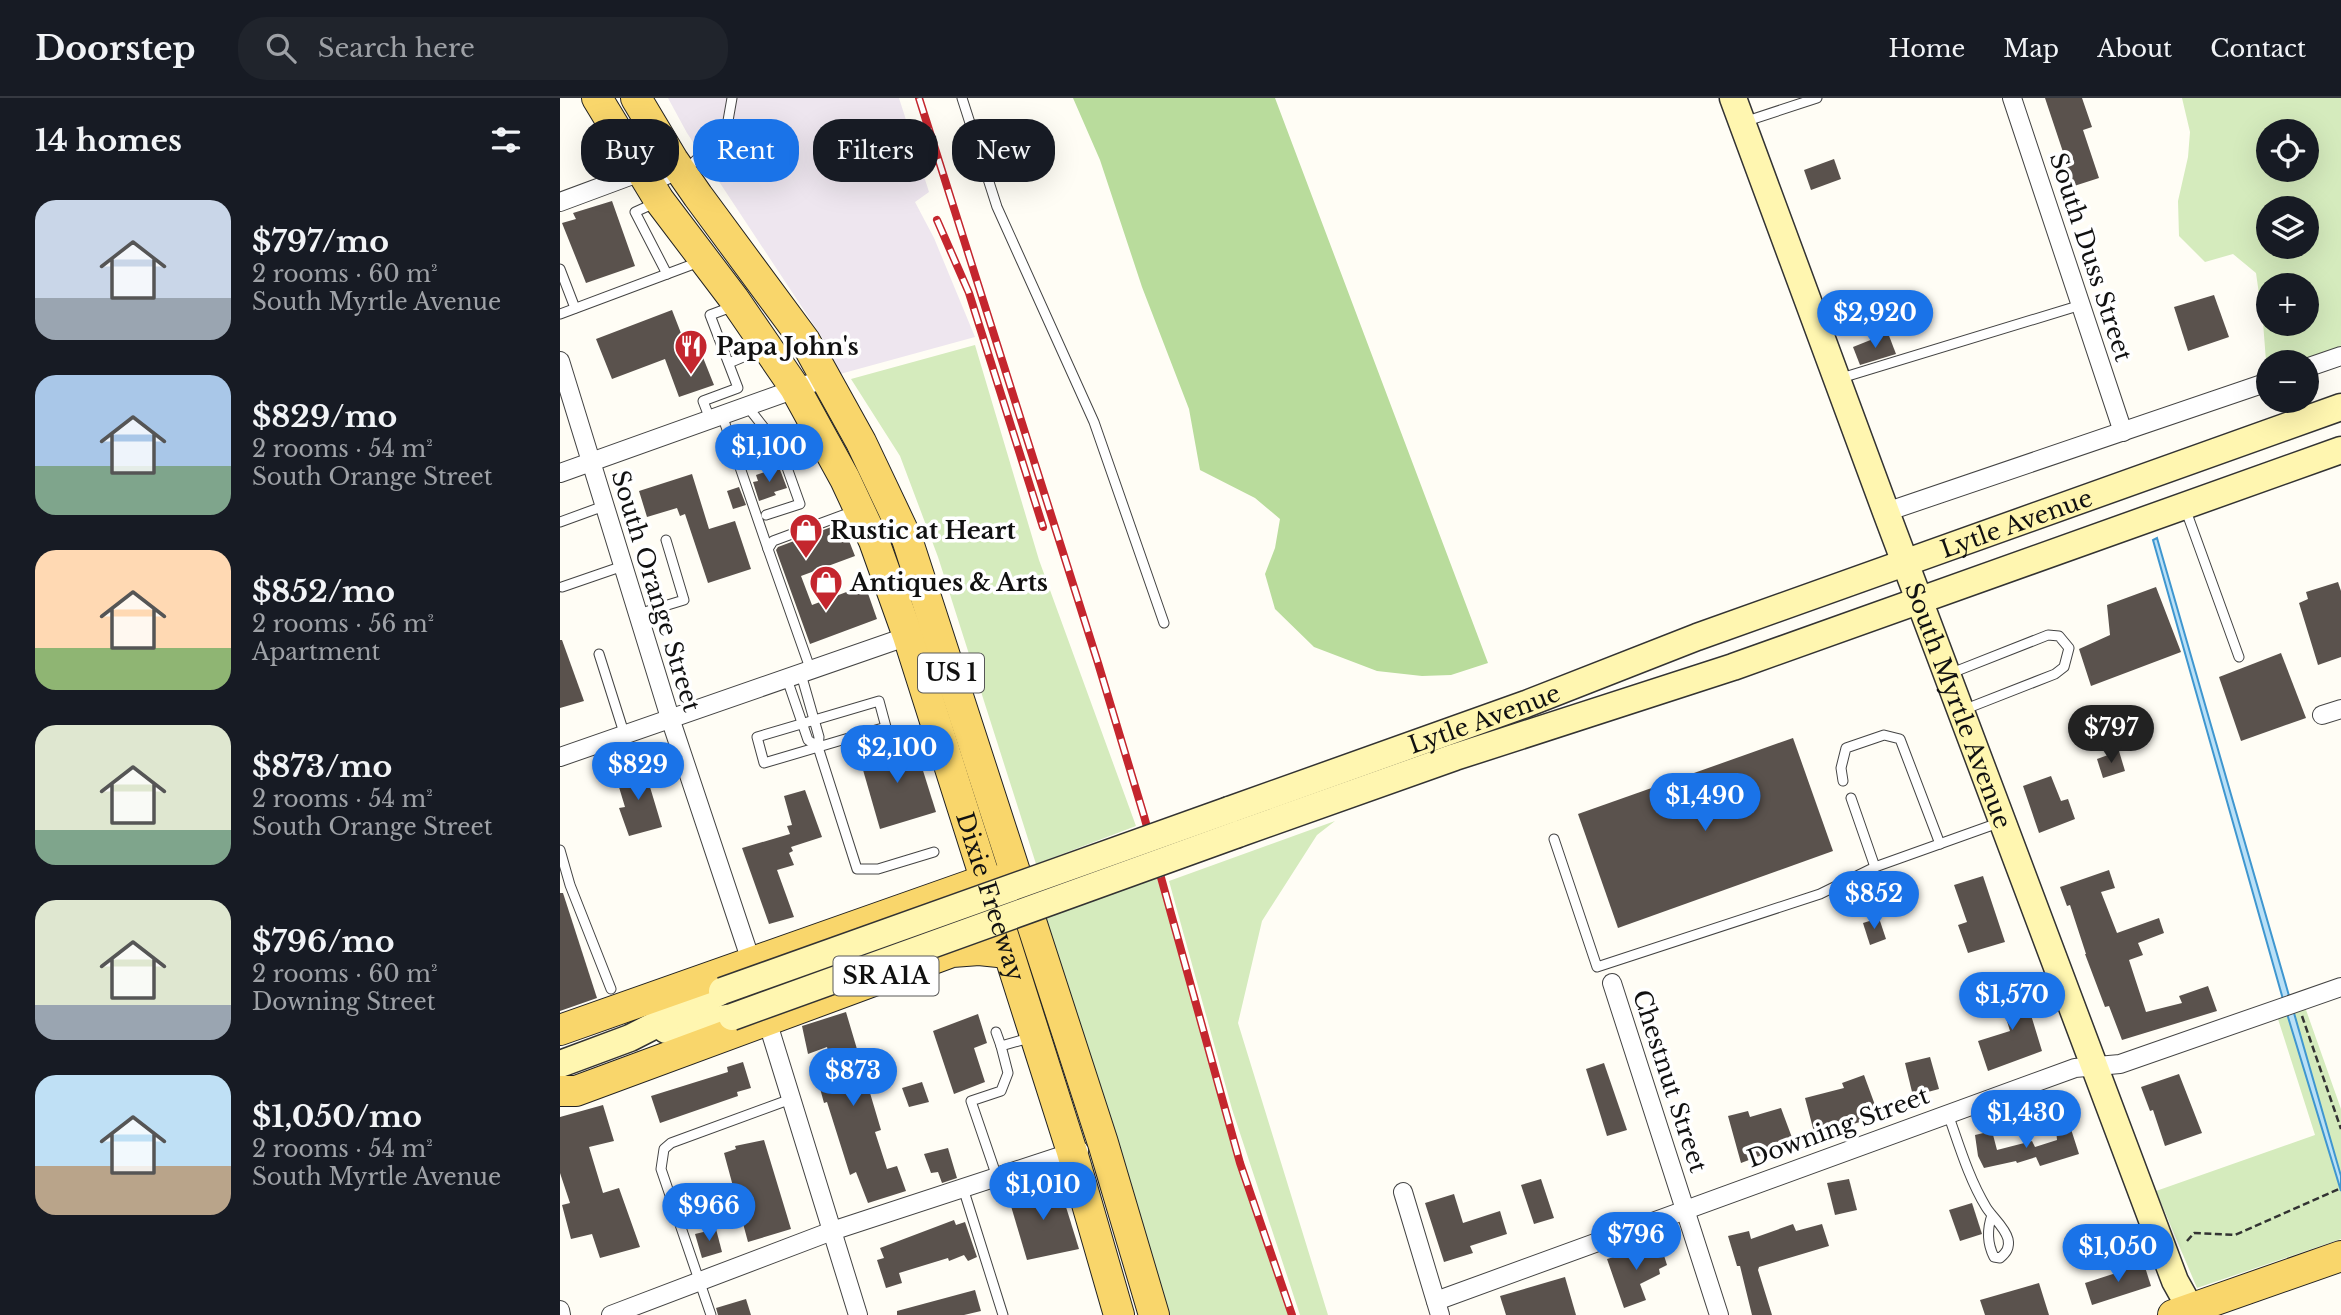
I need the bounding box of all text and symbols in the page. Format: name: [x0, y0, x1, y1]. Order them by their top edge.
search box: [238, 17, 728, 80]
text: Doorstep: [35, 28, 196, 69]
icon: search: [262, 29, 300, 67]
text: Search here: [318, 32, 475, 64]
text: Home: [1889, 34, 1965, 63]
text: Map: [2003, 34, 2059, 63]
text: About: [2097, 34, 2172, 63]
text: Contact: [2210, 34, 2306, 63]
chip: Buy: [581, 119, 679, 182]
chip: Rent: [693, 119, 799, 182]
chip: Filters: [813, 119, 938, 182]
chip: New: [952, 119, 1055, 182]
map controls: [2256, 119, 2319, 413]
button: locate: [2256, 119, 2319, 182]
icon: filters: [487, 121, 525, 159]
text: 14 homes: [35, 122, 182, 159]
street label: South Duss Street: [2044, 149, 2138, 365]
button: layers: [2256, 196, 2319, 259]
text: $797/mo: [252, 223, 389, 260]
icon: home: [91, 228, 175, 312]
text: 2 rooms · 60 m²: [252, 260, 438, 288]
button: +: [2256, 273, 2319, 336]
text: South Myrtle Avenue: [252, 288, 501, 316]
pin: $2,920: [1818, 290, 1932, 350]
text: $2,920: [1833, 299, 1917, 327]
restaurant icon: Papa John's: [672, 327, 710, 376]
place label: Papa John's: [716, 332, 859, 361]
button: −: [2256, 350, 2319, 413]
text: $829/mo: [252, 398, 397, 435]
icon: home: [91, 403, 175, 487]
pin: $1,100: [712, 424, 826, 484]
text: $1,100: [731, 433, 807, 461]
text: 2 rooms · 54 m²: [252, 435, 433, 463]
text: South Orange Street: [252, 463, 492, 491]
street label: South Orange Street: [605, 467, 707, 715]
street label: Lytle Avenue: [1936, 483, 2096, 563]
shop icon: Rustic at Heart: [787, 511, 825, 560]
place label: Rustic at Heart: [830, 516, 1016, 545]
shop icon: Antiques & Arts: [807, 563, 845, 612]
place label: Antiques & Arts: [849, 568, 1048, 597]
text: $852/mo: [252, 573, 395, 610]
icon: home: [91, 578, 175, 662]
street label: South Myrtle Avenue: [1899, 579, 2018, 832]
text: 2 rooms · 56 m²: [252, 610, 434, 638]
text: Apartment: [252, 638, 380, 666]
road number: US 1: [918, 653, 984, 692]
street label: Lytle Avenue: [1404, 678, 1564, 759]
pin: $797: [2070, 706, 2152, 765]
text: $797: [2084, 714, 2138, 742]
pin: $2,100: [840, 726, 954, 785]
text: $2,100: [857, 734, 937, 762]
pin: $829: [597, 742, 679, 802]
text: $873/mo: [252, 748, 392, 785]
text: $829: [608, 751, 668, 779]
icon: home: [91, 753, 175, 837]
pin: $1,490: [1648, 774, 1762, 833]
text: $1,490: [1665, 782, 1745, 810]
text: 2 rooms · 54 m²: [252, 785, 433, 813]
street label: Dixie Freeway: [950, 808, 1031, 985]
text: South Orange Street: [252, 813, 492, 841]
pin: $852: [1833, 872, 1915, 931]
text: $852: [1845, 880, 1903, 908]
text: $796/mo: [252, 923, 395, 960]
icon: home: [91, 928, 175, 1012]
road number: SR A1A: [834, 956, 938, 996]
text: 2 rooms · 60 m²: [252, 960, 438, 988]
pin: $1,570: [1955, 972, 2069, 1032]
text: $1,570: [1975, 981, 2049, 1009]
street label: Chestnut Street: [1627, 986, 1713, 1176]
text: Downing Street: [252, 988, 435, 1016]
pin: $873: [812, 1048, 894, 1108]
text: $873: [825, 1057, 881, 1085]
street label: Downing Street: [1743, 1081, 1933, 1173]
pin: $1,430: [1969, 1090, 2083, 1150]
text: $1,050/mo: [252, 1098, 422, 1135]
text: $1,430: [1987, 1099, 2065, 1127]
icon: home: [91, 1103, 175, 1187]
text: 2 rooms · 54 m²: [252, 1135, 433, 1163]
pin: $1,010: [986, 1162, 1100, 1222]
text: South Myrtle Avenue: [252, 1163, 501, 1191]
text: $1,010: [1005, 1171, 1081, 1199]
pin: $966: [668, 1184, 750, 1243]
text: $966: [678, 1192, 740, 1220]
pin: $796: [1595, 1212, 1677, 1272]
text: $796: [1607, 1221, 1665, 1249]
pin: $1,050: [2061, 1224, 2175, 1284]
text: $1,050: [2079, 1233, 2157, 1261]

